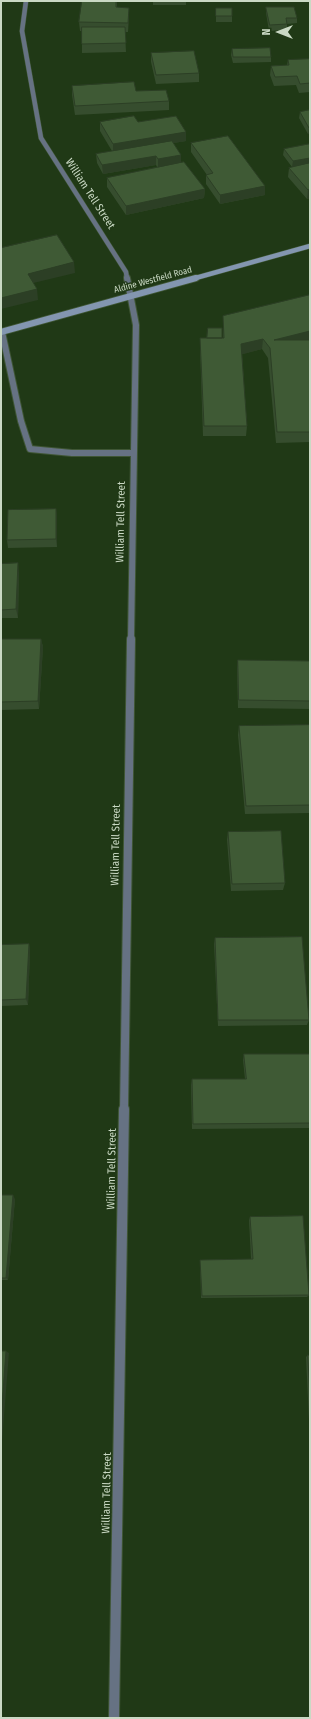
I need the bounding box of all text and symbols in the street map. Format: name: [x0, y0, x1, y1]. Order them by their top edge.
north arrow: [259, 12, 299, 52]
text: N: [260, 29, 273, 35]
street label: William Tell Street: [62, 156, 118, 232]
street label: Aldine Westfield Road: [113, 264, 193, 296]
street label: William Tell Street: [114, 481, 128, 563]
street label: William Tell Street: [109, 804, 123, 886]
street label: William Tell Street: [105, 1128, 119, 1210]
street label: William Tell Street: [100, 1452, 114, 1534]

